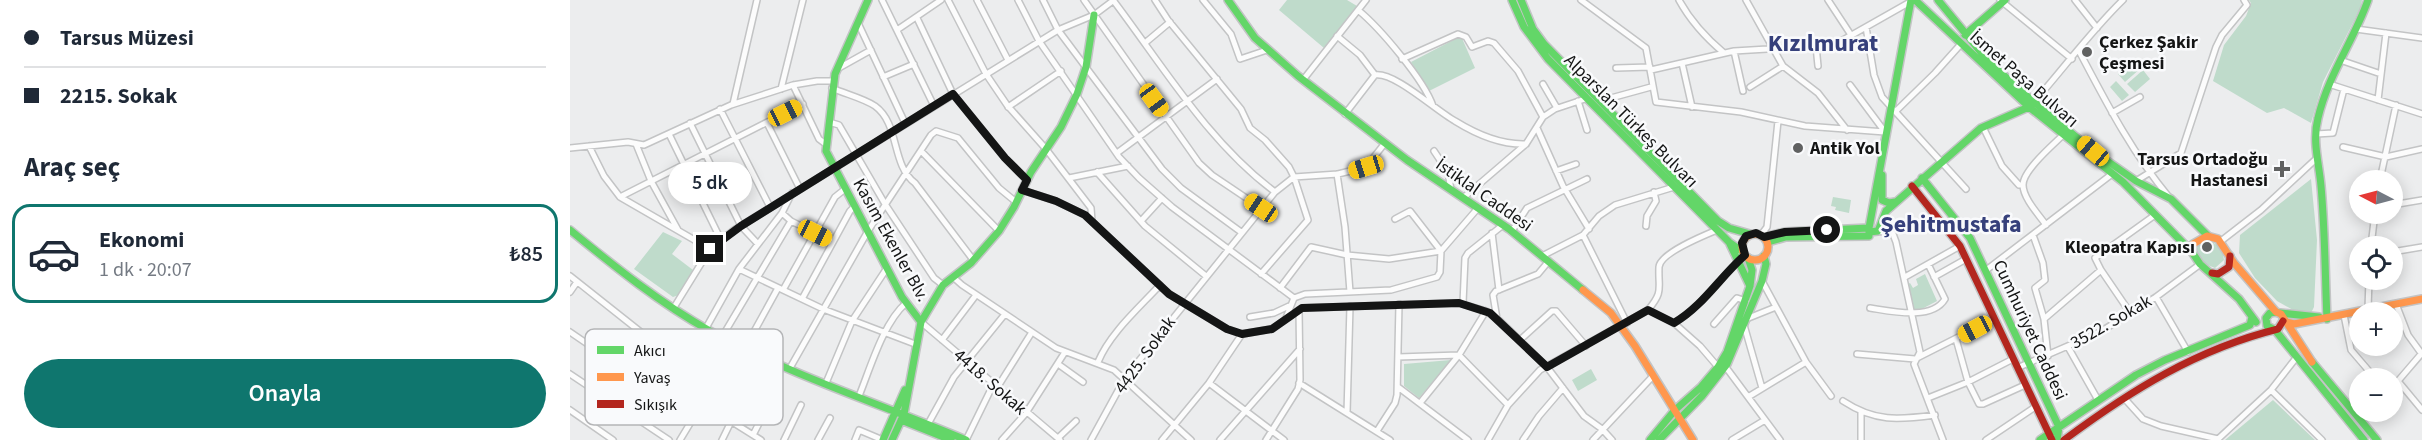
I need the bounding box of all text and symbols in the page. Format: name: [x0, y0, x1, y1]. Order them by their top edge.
text: Tarsus Müzesi: [60, 22, 194, 54]
street label: İsmet Paşa Bulvarı: [1964, 25, 2084, 133]
district label: Kızılmurat: [1768, 26, 1878, 61]
place label: Çerkez Şakir Çeşmesi: [2099, 30, 2199, 76]
marker: Çerkez Şakir Çeşmesi: [2080, 45, 2094, 59]
street label: Alparslan Türkeş Bulvarı: [1558, 48, 1704, 194]
text: 2215. Sokak: [60, 80, 177, 112]
car: [1136, 80, 1172, 120]
car: [765, 97, 805, 129]
car: [2073, 133, 2113, 169]
place label: Antik Yol: [1809, 136, 1880, 161]
marker: Antik Yol: [1791, 141, 1805, 155]
place label: Tarsus Ortadoğu Hastanesi: [2137, 147, 2268, 193]
text: Araç seç: [24, 148, 120, 187]
street label: İstiklal Caddesi: [1430, 152, 1538, 238]
car: [1346, 153, 1386, 181]
marker: Tarsus Ortadoğu Hastanesi: [2273, 160, 2291, 178]
callout: 5 dk: [668, 162, 752, 204]
text: 5 dk: [692, 169, 728, 197]
north arrow: [2349, 170, 2403, 224]
map controls: [2349, 170, 2403, 422]
street label: Kasım Ekenler Blv.: [847, 174, 935, 306]
car: [1241, 190, 1281, 226]
district label: Şehitmustafa: [1880, 207, 2022, 242]
route start: [1813, 216, 1840, 243]
car: [795, 217, 835, 249]
text: Ekonomi: [99, 224, 184, 256]
icon: car: [27, 227, 81, 281]
route end: [696, 235, 723, 262]
place label: Kleopatra Kapısı: [2065, 235, 2195, 260]
button: locate: [2349, 236, 2403, 290]
text: ₺85: [509, 238, 543, 270]
marker: Kleopatra Kapısı: [2200, 240, 2214, 254]
text: 1 dk · 20:07: [99, 256, 192, 284]
street label: Cumhuriyet Caddesi: [1987, 256, 2073, 404]
street label: 3522. Sokak: [2066, 289, 2156, 355]
button: +: [2349, 302, 2403, 356]
street label: 4425. Sokak: [1108, 311, 1182, 399]
car: [1955, 313, 1995, 345]
legend: [585, 329, 783, 425]
text: Akıcı: [634, 340, 666, 362]
street label: 4418. Sokak: [948, 343, 1032, 421]
button: Onayla: [24, 359, 546, 428]
text: Yavaş: [633, 367, 671, 389]
button: −: [2349, 368, 2403, 422]
text: Sıkışık: [634, 394, 677, 416]

